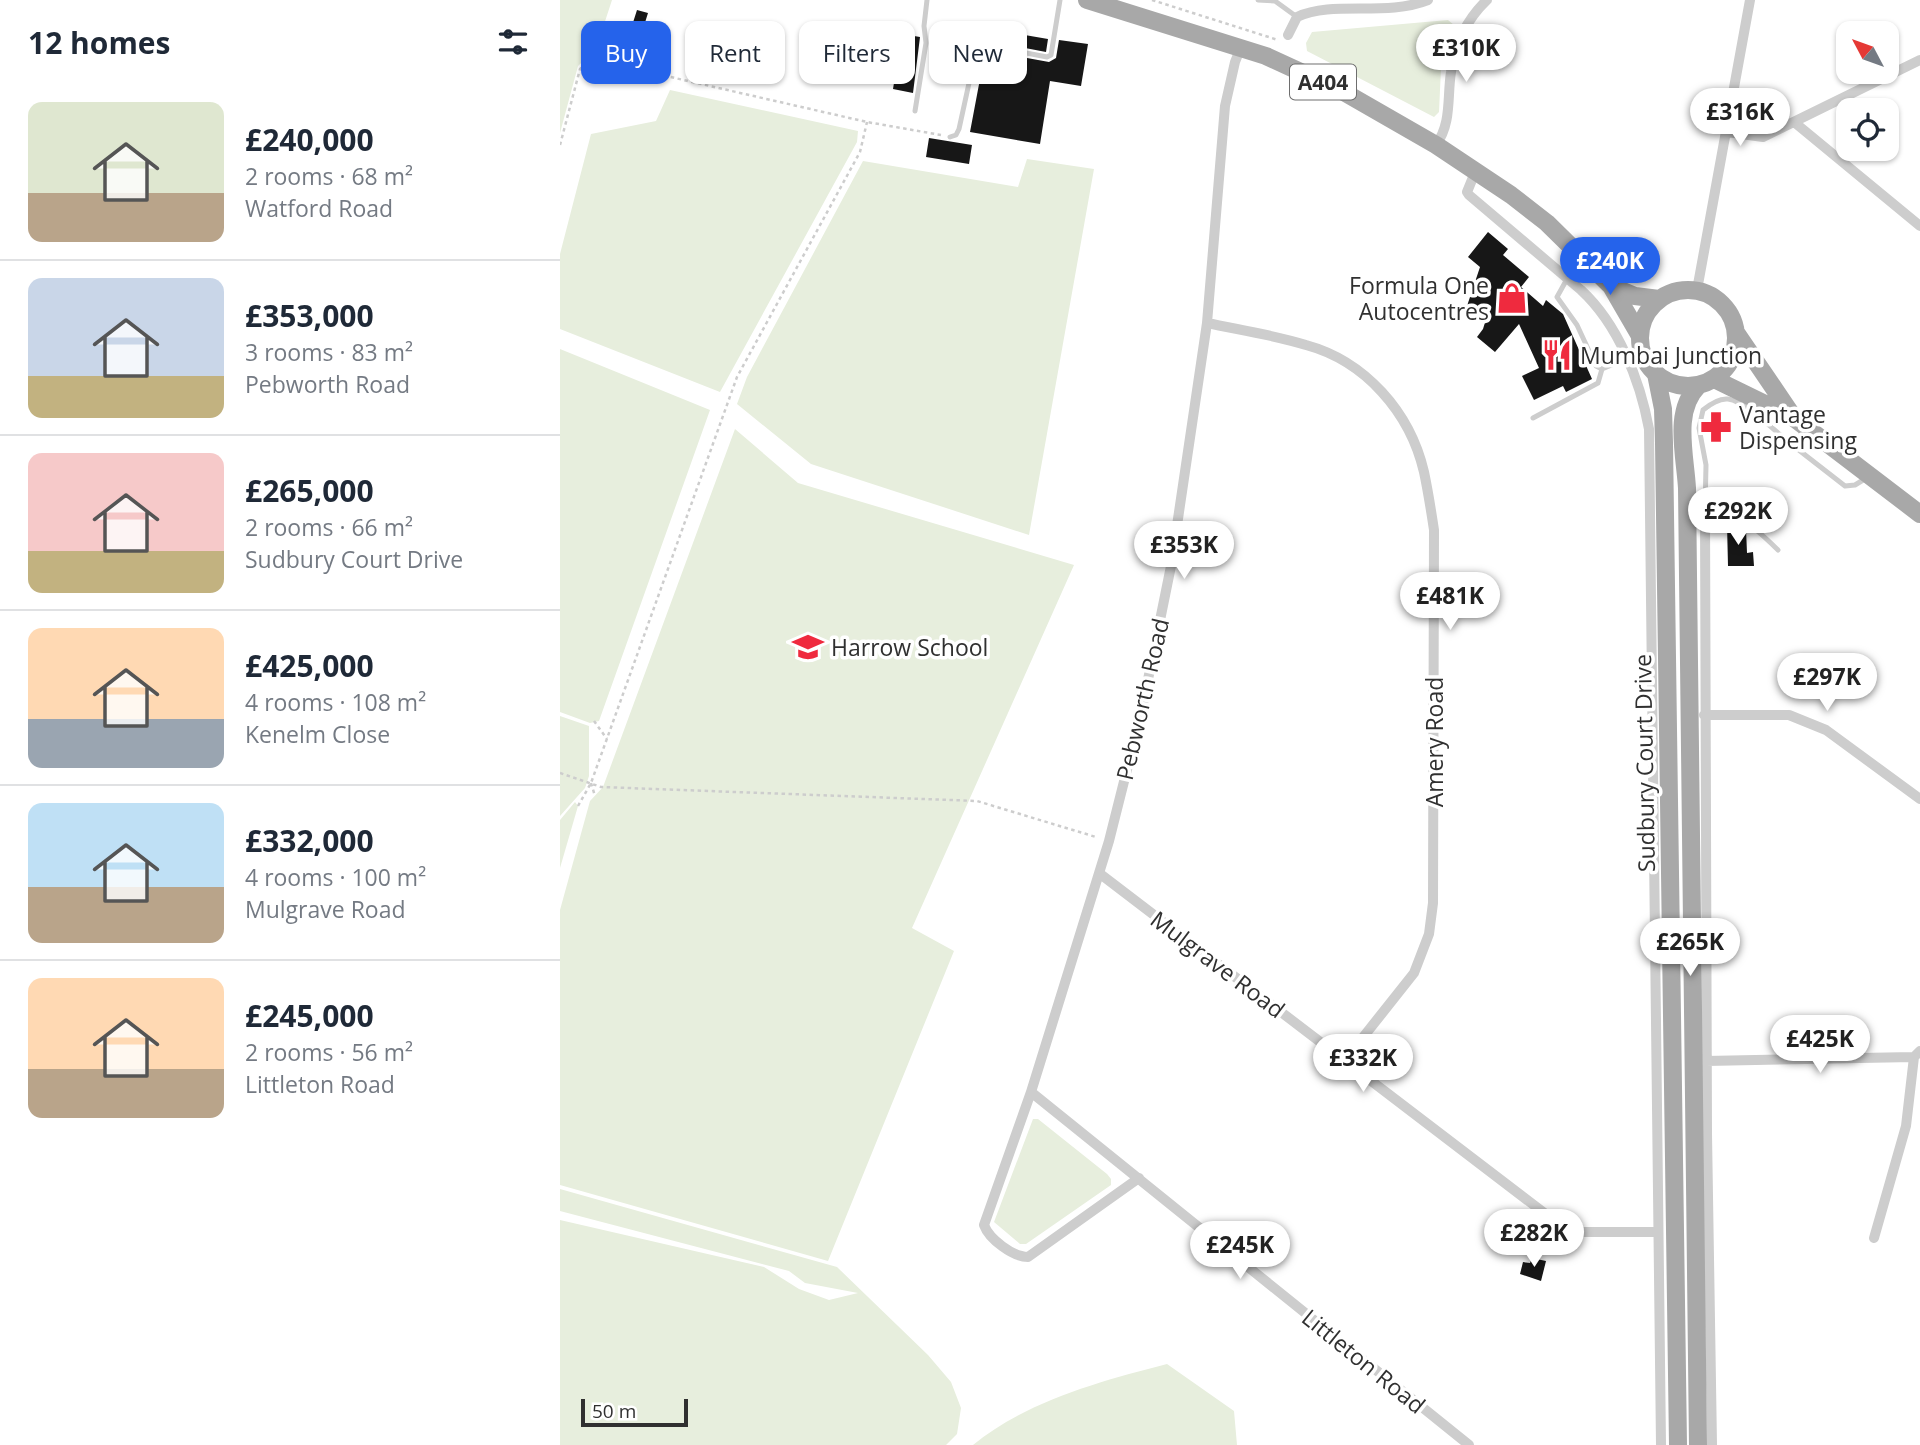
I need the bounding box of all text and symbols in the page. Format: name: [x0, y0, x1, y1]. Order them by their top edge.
chip: Buy: [581, 21, 671, 84]
chip: Rent: [685, 21, 785, 84]
chip: Filters: [799, 21, 915, 84]
chip: New: [929, 21, 1027, 84]
north arrow: [1836, 21, 1899, 84]
map controls: [1836, 21, 1899, 161]
text: 12 homes: [28, 22, 171, 63]
icon: filters: [494, 23, 532, 61]
pin: £310K: [1417, 24, 1515, 84]
text: £310K: [1432, 31, 1500, 63]
road number: A404: [1290, 64, 1356, 100]
pin: £316K: [1691, 88, 1789, 148]
text: £316K: [1706, 95, 1774, 127]
button: locate: [1836, 98, 1899, 161]
text: £240,000: [245, 119, 374, 160]
icon: home: [84, 130, 168, 214]
text: 2 rooms · 68 m²: [245, 160, 413, 192]
text: Watford Road: [245, 192, 393, 224]
pin: £240K: [1561, 238, 1659, 297]
text: £240K: [1576, 244, 1644, 276]
place label: Formula One Autocentres: [1349, 269, 1489, 327]
shop icon: Formula One Autocentres: [1495, 281, 1529, 315]
text: £353,000: [245, 295, 374, 336]
icon: home: [84, 306, 168, 390]
text: 3 rooms · 83 m²: [245, 336, 413, 368]
restaurant icon: Mumbai Junction: [1540, 338, 1574, 372]
place label: Mumbai Junction: [1580, 339, 1762, 371]
text: Pebworth Road: [245, 368, 410, 400]
place label: Vantage Dispensing: [1739, 398, 1857, 456]
pharmacy icon: Vantage Dispensing: [1699, 410, 1733, 444]
text: £265,000: [245, 470, 374, 511]
icon: home: [84, 481, 168, 565]
pin: £292K: [1689, 488, 1787, 547]
text: £292K: [1704, 494, 1772, 526]
text: 2 rooms · 66 m²: [245, 511, 413, 543]
pin: £353K: [1135, 522, 1233, 581]
text: £353K: [1150, 528, 1218, 560]
text: Sudbury Court Drive: [245, 543, 463, 575]
pin: £481K: [1401, 572, 1499, 632]
text: £481K: [1416, 579, 1484, 611]
street label: Pebworth Road: [1108, 615, 1176, 783]
school or university icon: Harrow School: [791, 630, 825, 664]
place label: Harrow School: [831, 631, 988, 663]
text: £425,000: [245, 645, 374, 686]
street label: Sudbury Court Drive: [1626, 654, 1662, 872]
pin: £297K: [1778, 654, 1876, 713]
icon: home: [84, 656, 168, 740]
text: £297K: [1793, 660, 1861, 692]
street label: Amery Road: [1418, 677, 1450, 807]
text: 4 rooms · 108 m²: [245, 686, 426, 718]
text: Kenelm Close: [245, 718, 390, 750]
text: £332,000: [245, 820, 374, 861]
icon: home: [84, 831, 168, 915]
text: 4 rooms · 100 m²: [245, 861, 426, 893]
text: Mulgrave Road: [245, 893, 406, 925]
street label: Mulgrave Road: [1144, 903, 1292, 1025]
pin: £265K: [1641, 918, 1739, 978]
text: £265K: [1656, 925, 1724, 957]
text: £245,000: [245, 995, 374, 1036]
icon: home: [84, 1006, 168, 1090]
pin: £425K: [1771, 1016, 1869, 1075]
text: £425K: [1786, 1022, 1854, 1054]
pin: £332K: [1314, 1034, 1412, 1094]
text: 2 rooms · 56 m²: [245, 1036, 413, 1068]
text: £332K: [1329, 1041, 1397, 1073]
text: Littleton Road: [245, 1068, 395, 1100]
pin: £282K: [1485, 1210, 1583, 1269]
text: £282K: [1500, 1216, 1568, 1248]
pin: £245K: [1191, 1222, 1289, 1281]
text: £245K: [1206, 1228, 1274, 1260]
street label: Littleton Road: [1296, 1301, 1432, 1421]
scale bar: [581, 1396, 688, 1428]
text: 50 m: [592, 1398, 636, 1424]

